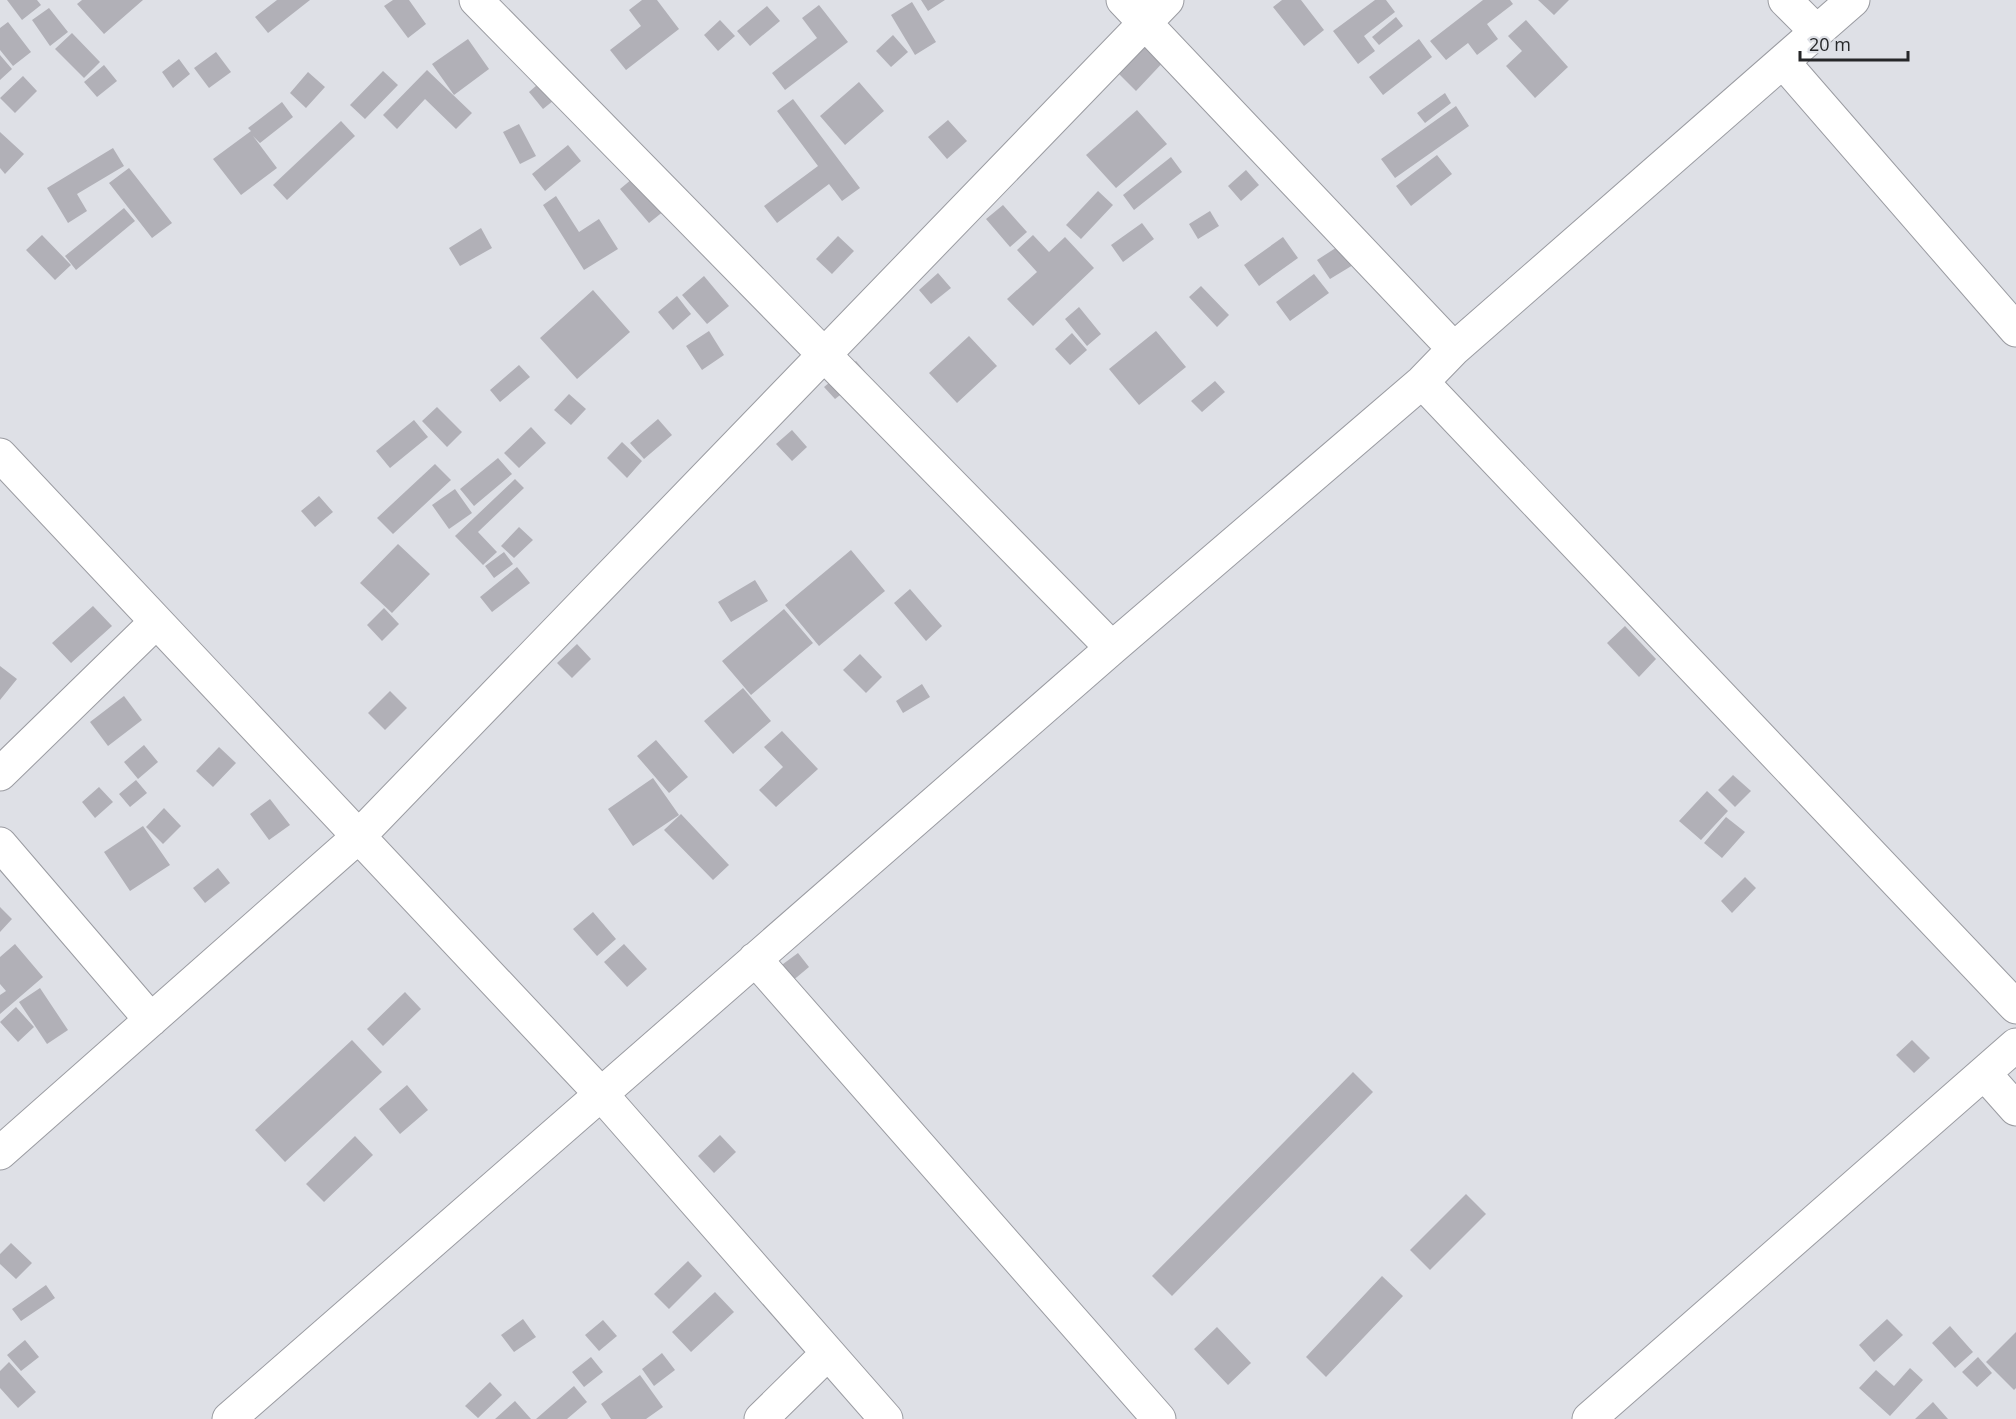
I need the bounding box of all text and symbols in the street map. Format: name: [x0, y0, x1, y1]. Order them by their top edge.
scale bar: [1800, 24, 1908, 62]
text: 20 m: [1809, 32, 1851, 56]

